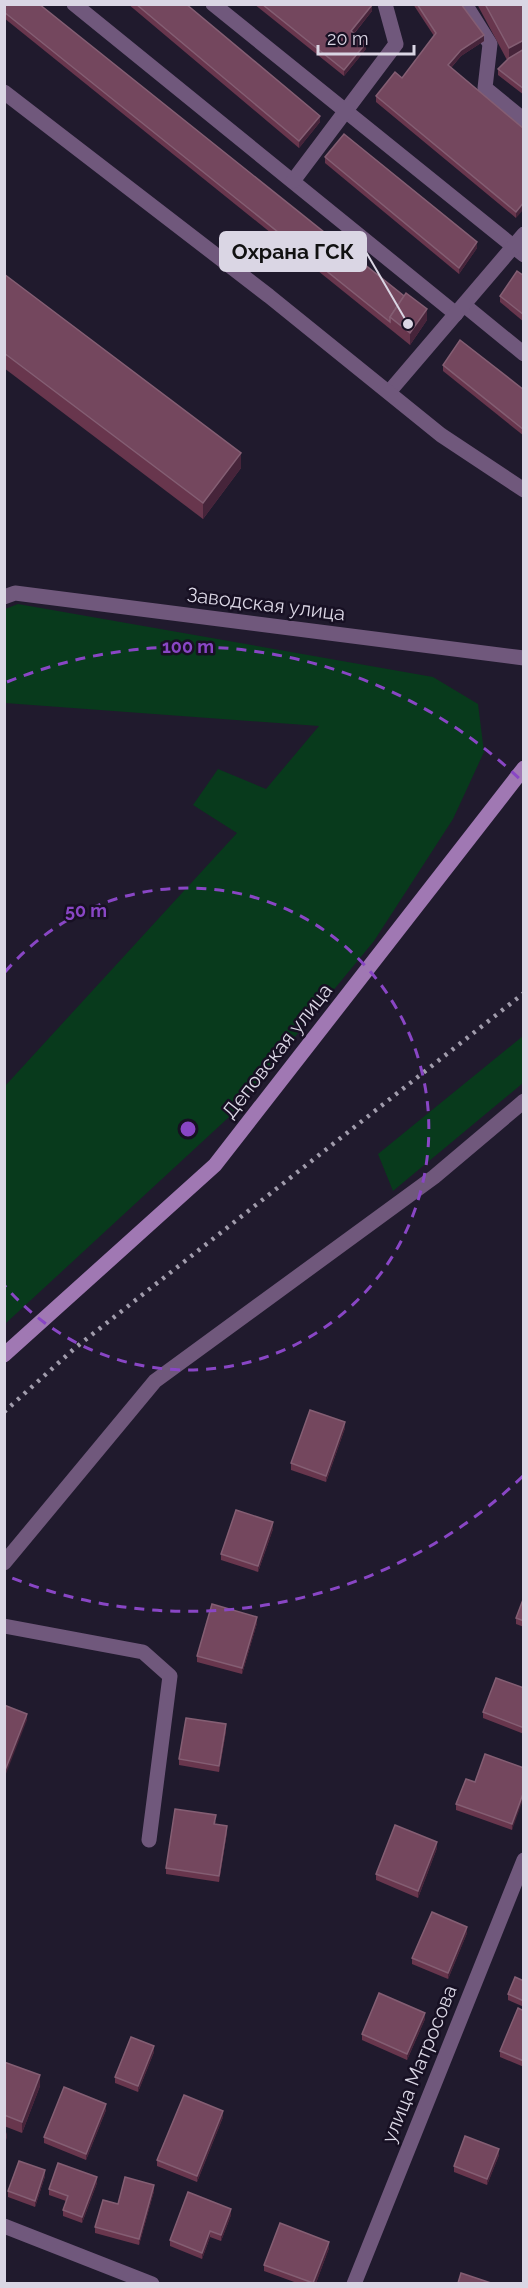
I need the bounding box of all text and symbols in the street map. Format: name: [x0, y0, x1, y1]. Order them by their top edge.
scale bar: [318, 18, 414, 56]
text: 20 m: [327, 28, 369, 49]
callout: Охрана ГСК: [220, 232, 366, 271]
text: Охрана ГСК: [232, 239, 355, 264]
street label: Заводская улица: [185, 582, 347, 626]
text: 100 m: [162, 636, 214, 657]
text: 50 m: [65, 900, 107, 921]
street label: Деповская улица: [217, 979, 337, 1123]
centre of rings: [178, 1119, 198, 1139]
street label: улица Матросова: [376, 1982, 462, 2146]

